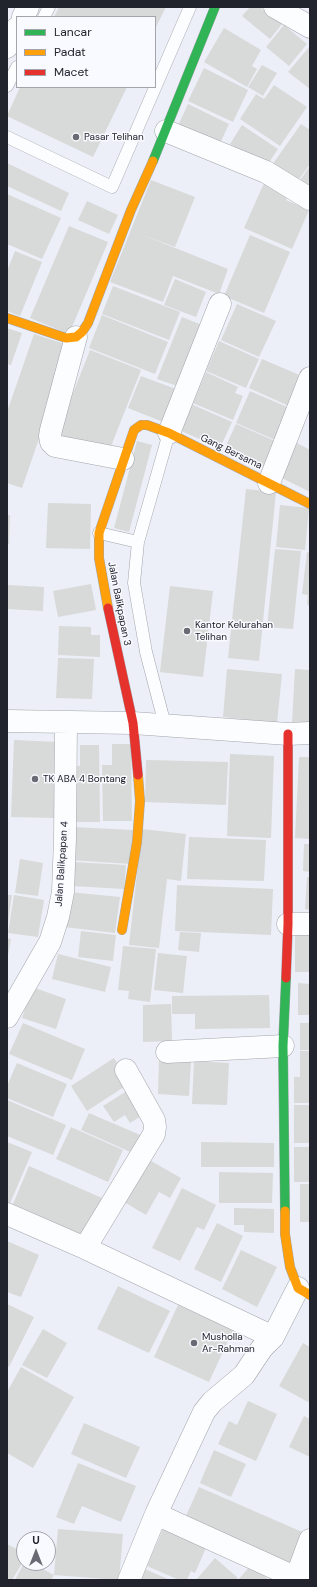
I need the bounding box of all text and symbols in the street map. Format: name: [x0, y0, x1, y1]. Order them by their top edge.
legend: [16, 16, 156, 88]
text: Lancar: [54, 24, 92, 40]
text: Padat: [54, 44, 86, 60]
text: Macet: [54, 64, 89, 80]
place label: Pasar Telihan: [84, 131, 144, 143]
marker: Pasar Telihan: [71, 132, 81, 142]
street label: Gang Bersama: [198, 432, 264, 472]
street label: Jalan Balikpapan 3: [105, 561, 133, 647]
place label: Kantor Kelurahan Telihan: [195, 619, 273, 642]
marker: Kantor Kelurahan Telihan: [182, 626, 192, 636]
place label: TK ABA 4 Bontang: [43, 773, 126, 785]
marker: TK ABA 4 Bontang: [30, 774, 40, 784]
street label: Jalan Balikpapan 4: [53, 821, 71, 907]
place label: Musholla Ar-Rahman: [202, 1331, 255, 1354]
marker: Musholla Ar-Rahman: [189, 1338, 199, 1348]
north arrow: [16, 1531, 56, 1571]
text: U: [32, 1533, 40, 1547]

